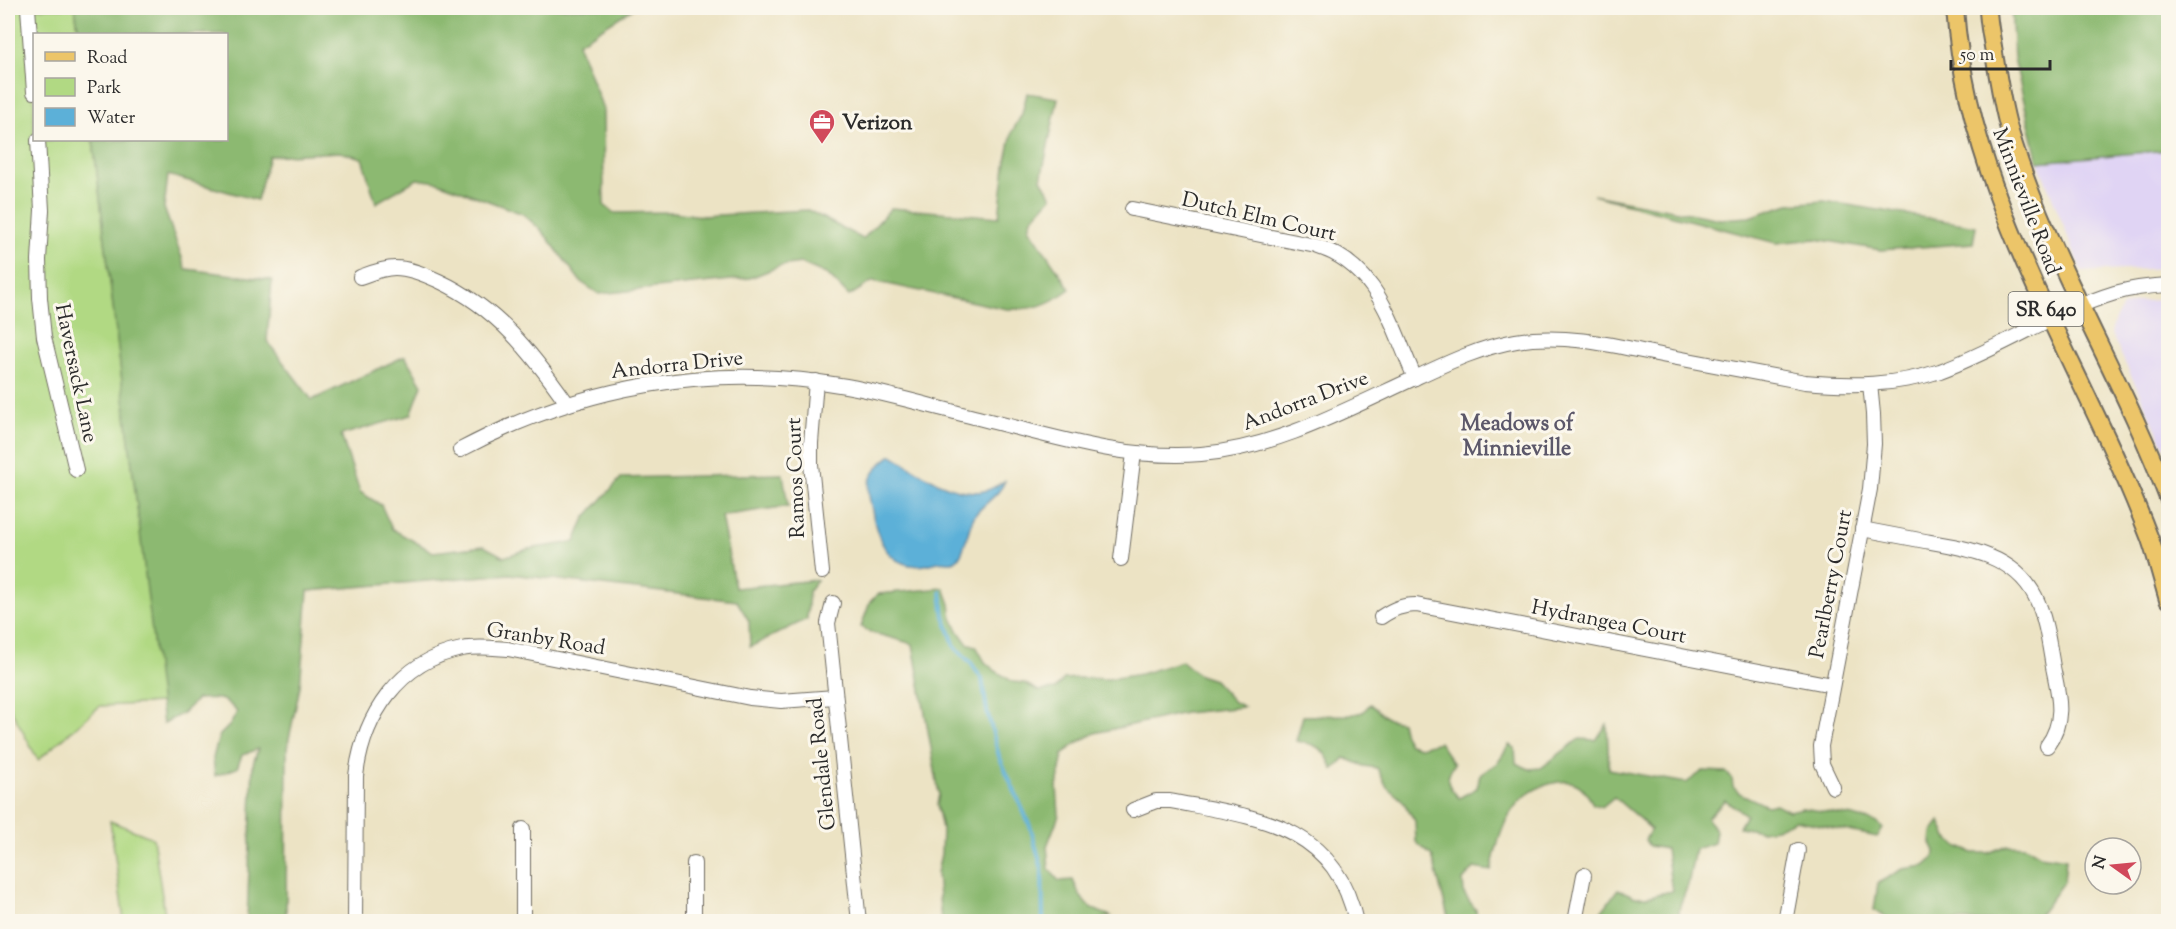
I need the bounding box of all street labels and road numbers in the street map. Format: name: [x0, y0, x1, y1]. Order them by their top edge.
street label: Minnieville Road: [1983, 124, 2067, 280]
street label: Dutch Elm Court: [1178, 186, 1339, 250]
road number: SR 640: [2008, 292, 2084, 326]
street label: Haversack Lane: [46, 301, 104, 446]
street label: Andorra Drive: [610, 344, 745, 388]
street label: Andorra Drive: [1238, 364, 1373, 440]
street label: Ramos Court: [780, 417, 814, 539]
street label: Pearlberry Court: [1803, 507, 1861, 661]
street label: Hydrangea Court: [1529, 593, 1689, 653]
street label: Granby Road: [484, 616, 607, 664]
street label: Glendale Road: [801, 696, 845, 832]

